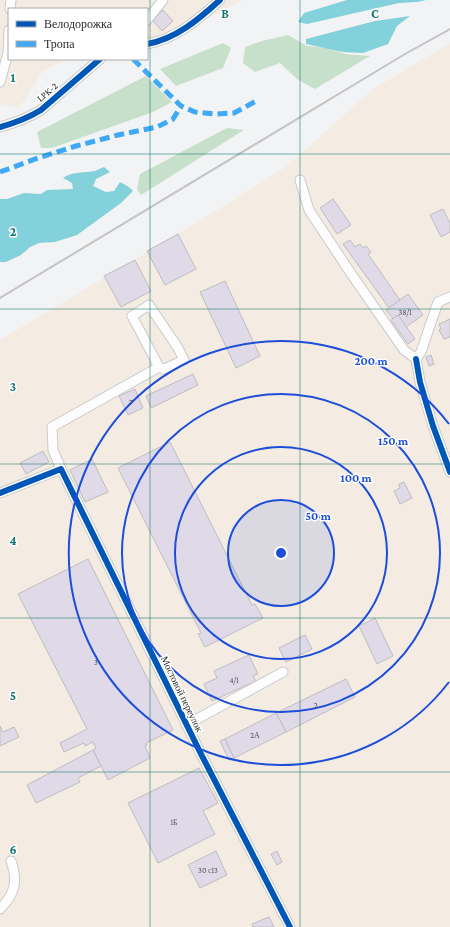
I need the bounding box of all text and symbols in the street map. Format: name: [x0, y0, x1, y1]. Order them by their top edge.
text: B: [221, 6, 229, 21]
text: C: [371, 6, 379, 21]
legend: [8, 8, 148, 60]
text: Велодорожка: [44, 17, 113, 31]
text: Тропа: [44, 37, 75, 51]
text: 1: [11, 70, 16, 85]
street label: LPK-2: [34, 80, 60, 104]
text: 2: [10, 224, 17, 239]
house number: 38/1: [398, 308, 412, 317]
text: 200 m: [354, 354, 388, 368]
text: 3: [10, 379, 16, 394]
house number: 7: [129, 398, 133, 407]
text: 150 m: [378, 434, 409, 448]
text: 100 m: [340, 471, 373, 485]
text: 50 m: [305, 509, 332, 523]
text: 4: [9, 533, 17, 548]
centre of rings: [274, 546, 288, 560]
street label: Мостовой переулок: [159, 654, 205, 734]
house number: 3: [94, 658, 98, 667]
house number: 4/1: [229, 676, 239, 685]
text: 5: [10, 688, 16, 703]
house number: 2: [314, 701, 318, 710]
house number: 2А: [250, 731, 260, 740]
house number: 1Б: [170, 818, 178, 827]
text: 6: [9, 842, 17, 857]
house number: 30 с13: [198, 866, 218, 875]

